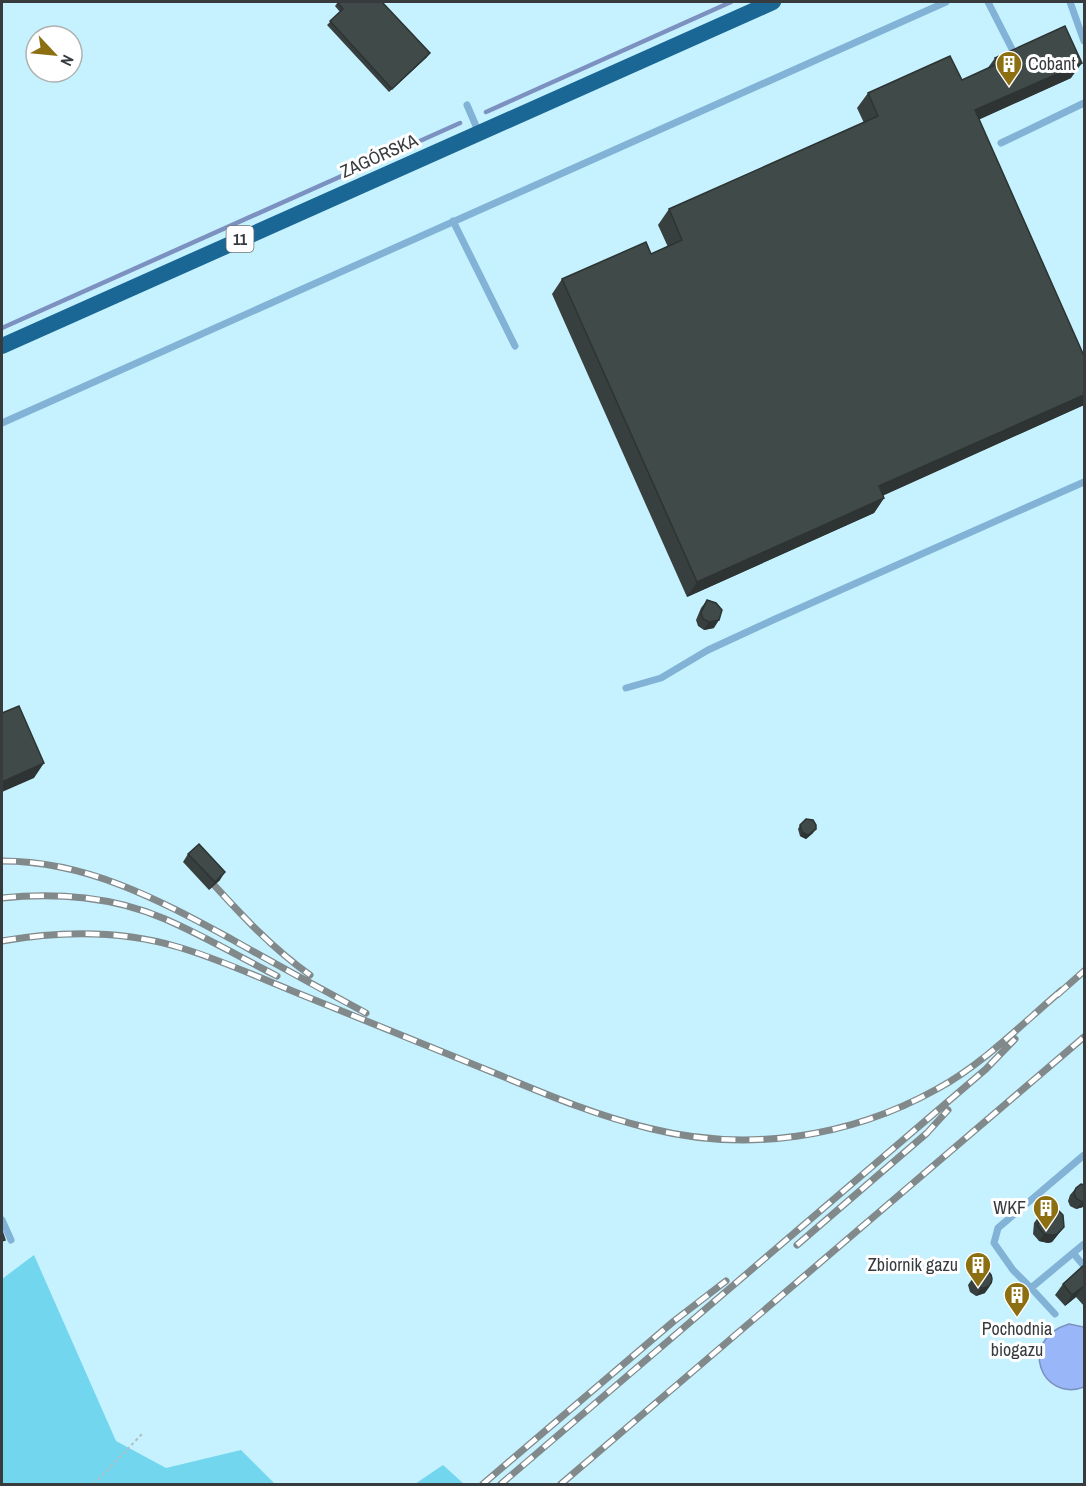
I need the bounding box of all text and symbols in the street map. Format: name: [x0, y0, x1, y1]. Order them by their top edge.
north arrow: [24, 24, 84, 84]
building icon: Cobant: [994, 49, 1024, 87]
text: N: [56, 51, 79, 70]
place label: Cobant: [1028, 51, 1076, 76]
street label: ZAGÓRSKA: [336, 127, 421, 184]
road number: 11: [226, 226, 254, 252]
building icon: WKF: [1031, 1193, 1061, 1231]
place label: WKF: [993, 1195, 1026, 1220]
building icon: Zbiornik gazu: [963, 1250, 993, 1288]
place label: Zbiornik gazu: [868, 1252, 958, 1277]
building icon: Pochodnia biogazu: [1002, 1280, 1032, 1318]
place label: Pochodnia biogazu: [982, 1316, 1052, 1362]

